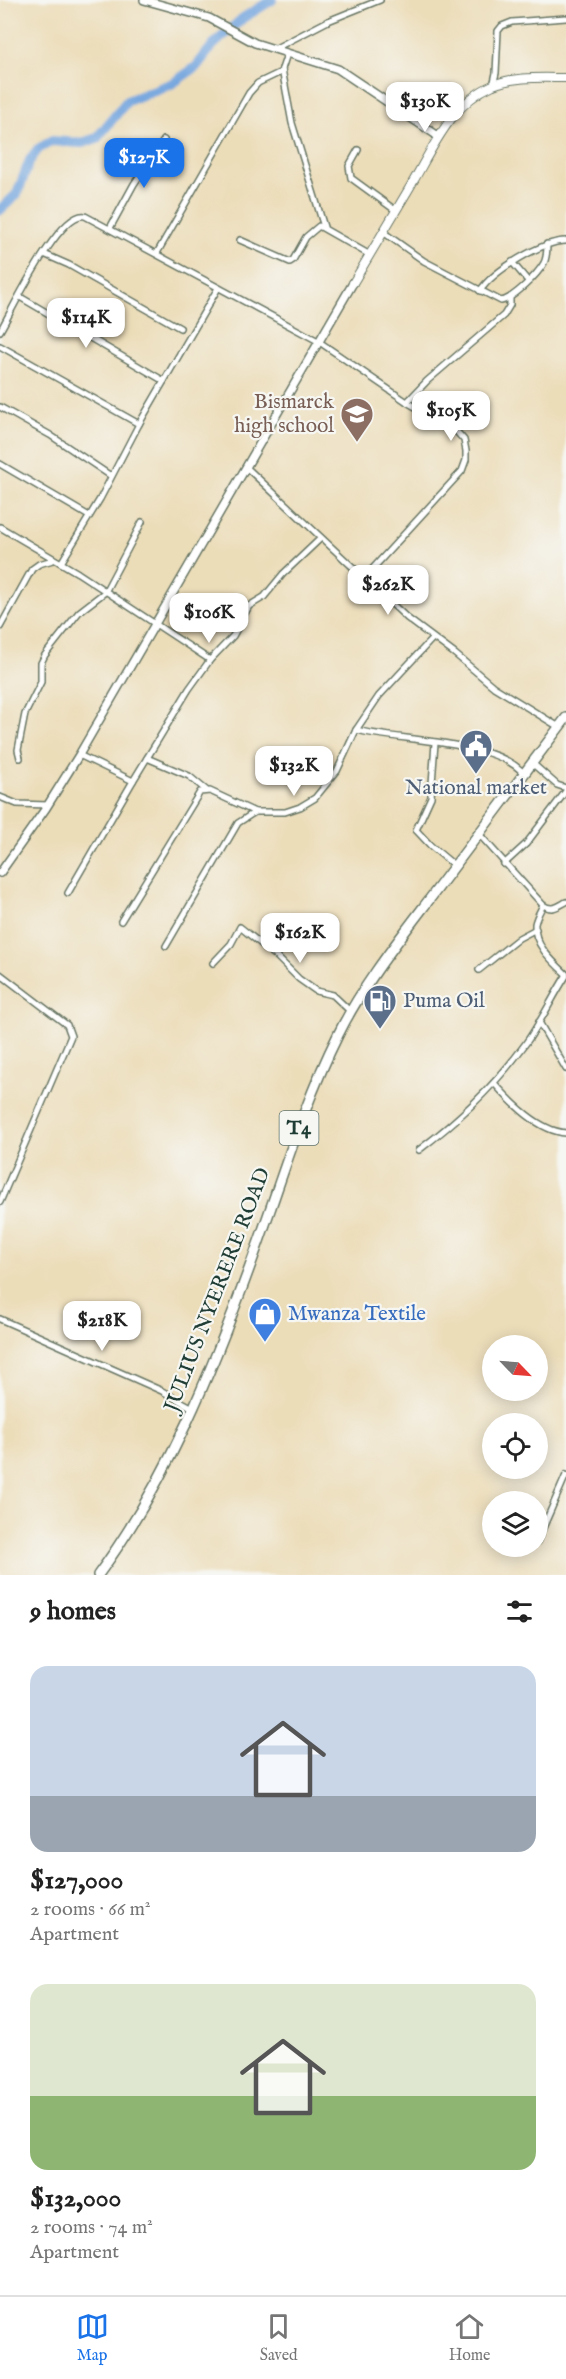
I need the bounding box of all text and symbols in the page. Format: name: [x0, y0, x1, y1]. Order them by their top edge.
pin: $130K: [383, 82, 467, 133]
text: $130K: [400, 89, 450, 114]
pin: $127K: [102, 138, 186, 189]
text: $127K: [118, 145, 170, 170]
pin: $114K: [44, 298, 128, 349]
text: $114K: [61, 305, 111, 330]
place label: Bismarck high school: [234, 389, 335, 440]
pin: $105K: [409, 391, 493, 442]
school or university icon: Bismarck high school: [339, 396, 375, 443]
text: $105K: [426, 398, 476, 423]
pin: $262K: [346, 565, 430, 616]
text: $262K: [362, 572, 414, 597]
pin: $106K: [167, 593, 251, 644]
text: $106K: [183, 600, 235, 625]
public building icon: National market: [458, 728, 494, 775]
pin: $132K: [252, 746, 336, 797]
text: $132K: [269, 753, 319, 778]
place label: National market: [405, 775, 547, 802]
pin: $162K: [258, 913, 342, 964]
text: $162K: [275, 920, 325, 945]
fuel station icon: Puma Oil: [362, 983, 398, 1030]
place label: Puma Oil: [403, 988, 485, 1015]
road number: T4: [280, 1111, 318, 1145]
street label: JULIUS NYERERE ROAD: [158, 1164, 277, 1418]
shop icon: Mwanza Textile: [247, 1296, 283, 1343]
pin: $218K: [60, 1301, 144, 1352]
place label: Mwanza Textile: [288, 1301, 426, 1328]
text: $218K: [77, 1308, 127, 1333]
north arrow: [482, 1335, 548, 1401]
map controls: [482, 1335, 548, 1557]
button: locate: [482, 1413, 548, 1479]
button: layers: [482, 1491, 548, 1557]
text: 9 homes: [30, 1595, 116, 1628]
icon: filters: [503, 1595, 536, 1628]
icon: home: [229, 1705, 337, 1813]
text: $127,000: [30, 1864, 123, 1897]
text: 2 rooms · 66 m²: [30, 1897, 151, 1922]
text: Apartment: [30, 1922, 119, 1947]
icon: home: [229, 2023, 337, 2131]
text: $132,000: [30, 2182, 121, 2215]
text: 2 rooms · 74 m²: [30, 2215, 153, 2240]
text: Apartment: [30, 2240, 119, 2265]
tab: Map: [76, 2310, 109, 2366]
tab: Saved: [260, 2310, 298, 2366]
tab: Home: [449, 2310, 490, 2366]

